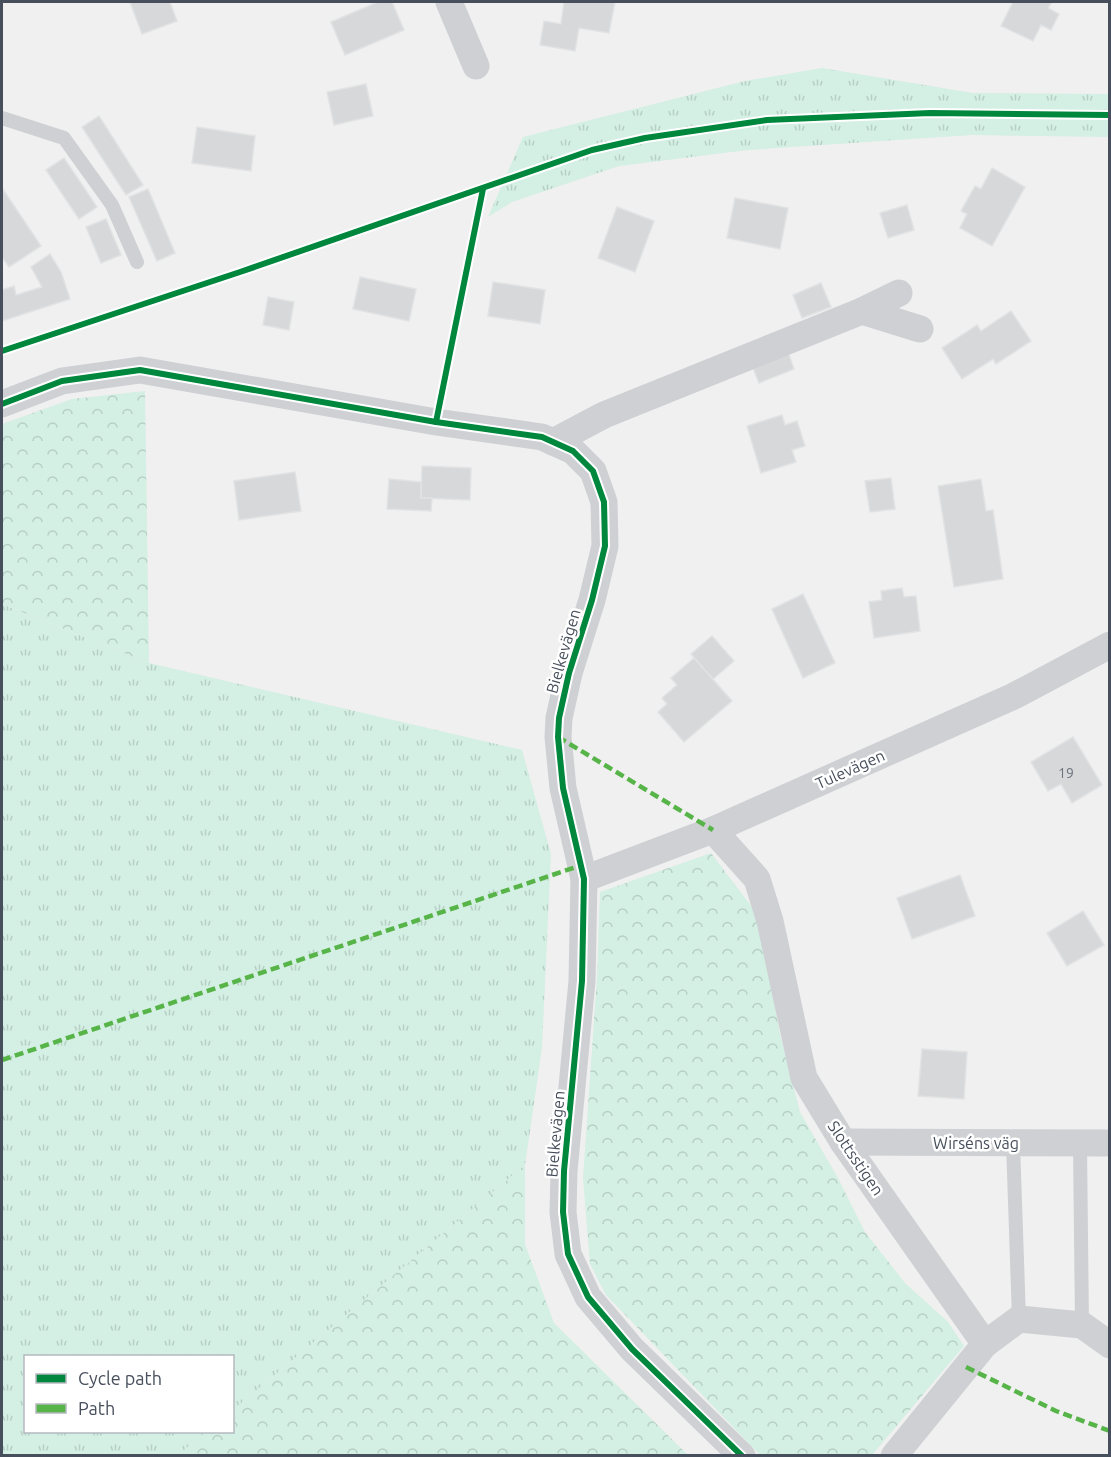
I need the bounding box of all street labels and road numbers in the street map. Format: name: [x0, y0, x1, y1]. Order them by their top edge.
street label: Bielkevägen: [542, 607, 584, 695]
street label: Tulevägen: [813, 746, 887, 792]
street label: Bielkevägen: [542, 1090, 568, 1178]
street label: Slottsstigen: [825, 1117, 887, 1199]
street label: Wirséns väg: [933, 1134, 1019, 1152]

